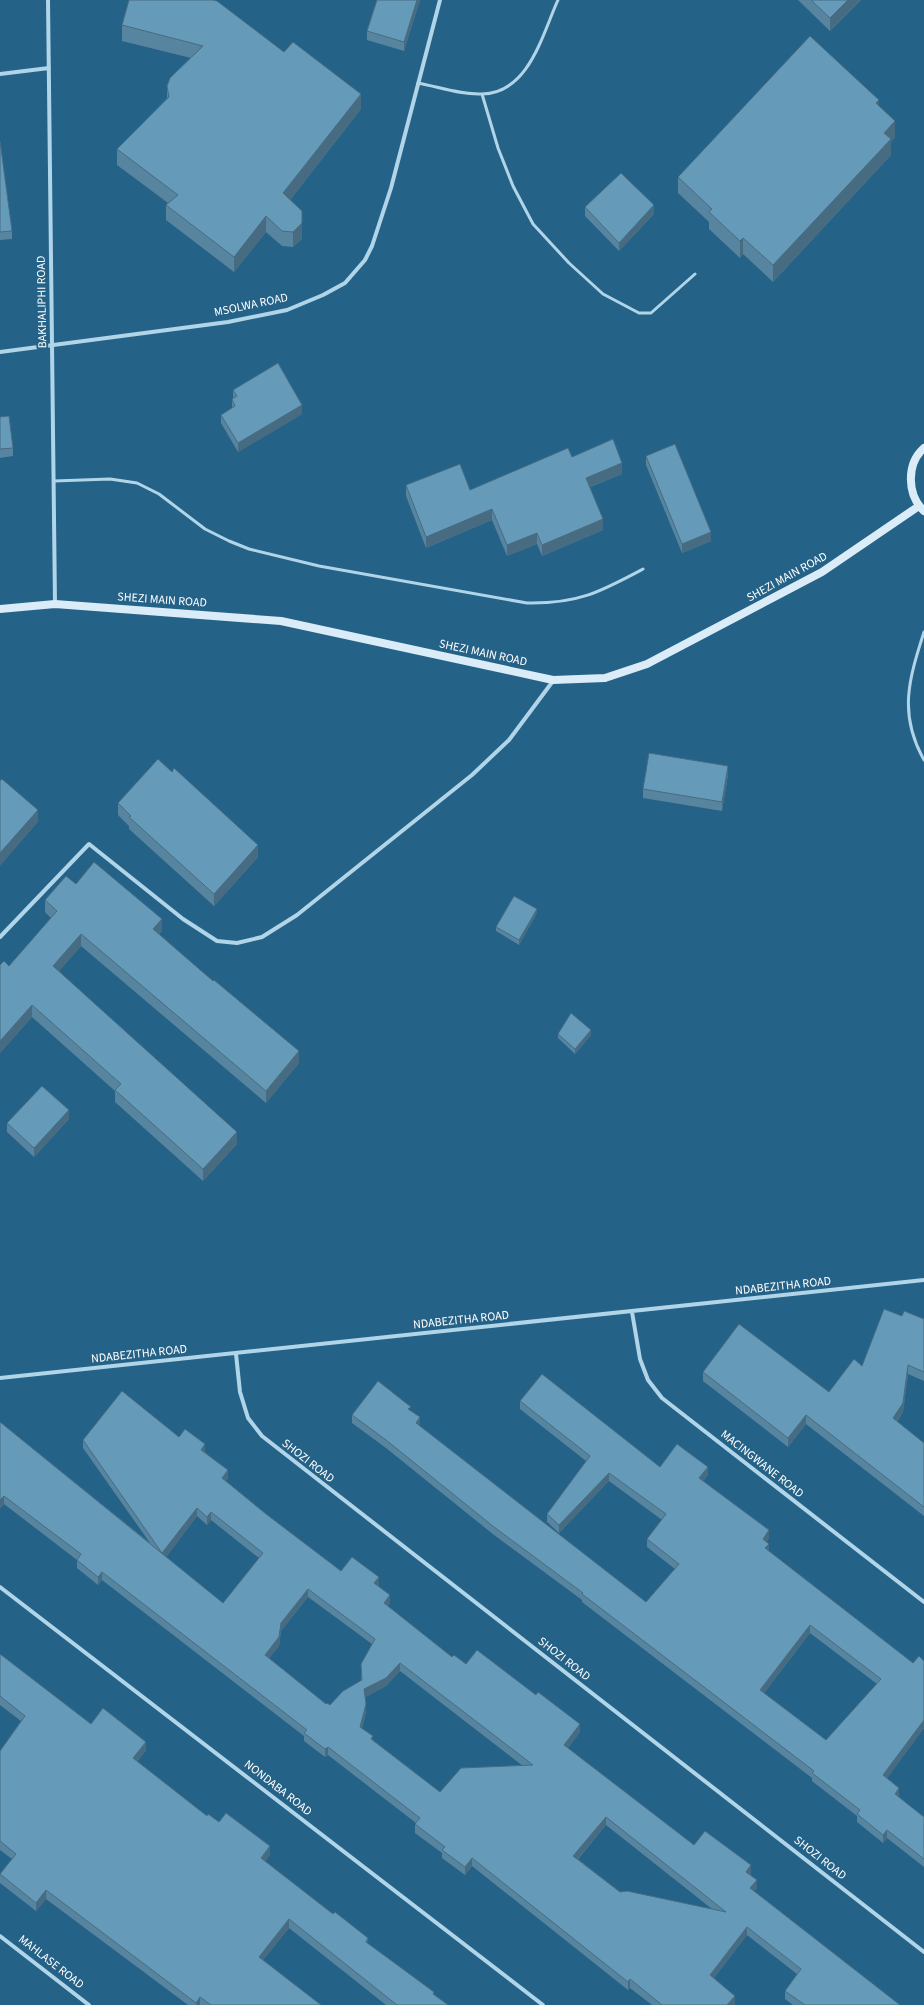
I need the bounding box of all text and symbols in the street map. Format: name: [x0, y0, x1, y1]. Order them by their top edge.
street label: BAKHALIPHI ROAD: [33, 256, 51, 348]
street label: MSOLWA ROAD: [212, 289, 290, 321]
street label: SHEZI MAIN ROAD: [744, 548, 830, 606]
street label: SHEZI MAIN ROAD: [117, 588, 207, 612]
street label: SHEZI MAIN ROAD: [437, 635, 529, 671]
street label: NDABEZITHA ROAD: [734, 1273, 832, 1299]
street label: NDABEZITHA ROAD: [412, 1307, 510, 1333]
street label: NDABEZITHA ROAD: [90, 1341, 188, 1367]
street label: MACINGWANE ROAD: [717, 1426, 807, 1502]
street label: SHOZI ROAD: [278, 1435, 338, 1487]
street label: SHOZI ROAD: [534, 1633, 594, 1685]
street label: NONDABA ROAD: [241, 1756, 315, 1820]
street label: SHOZI ROAD: [790, 1832, 850, 1884]
street label: MAHLASE ROAD: [15, 1931, 87, 1993]

